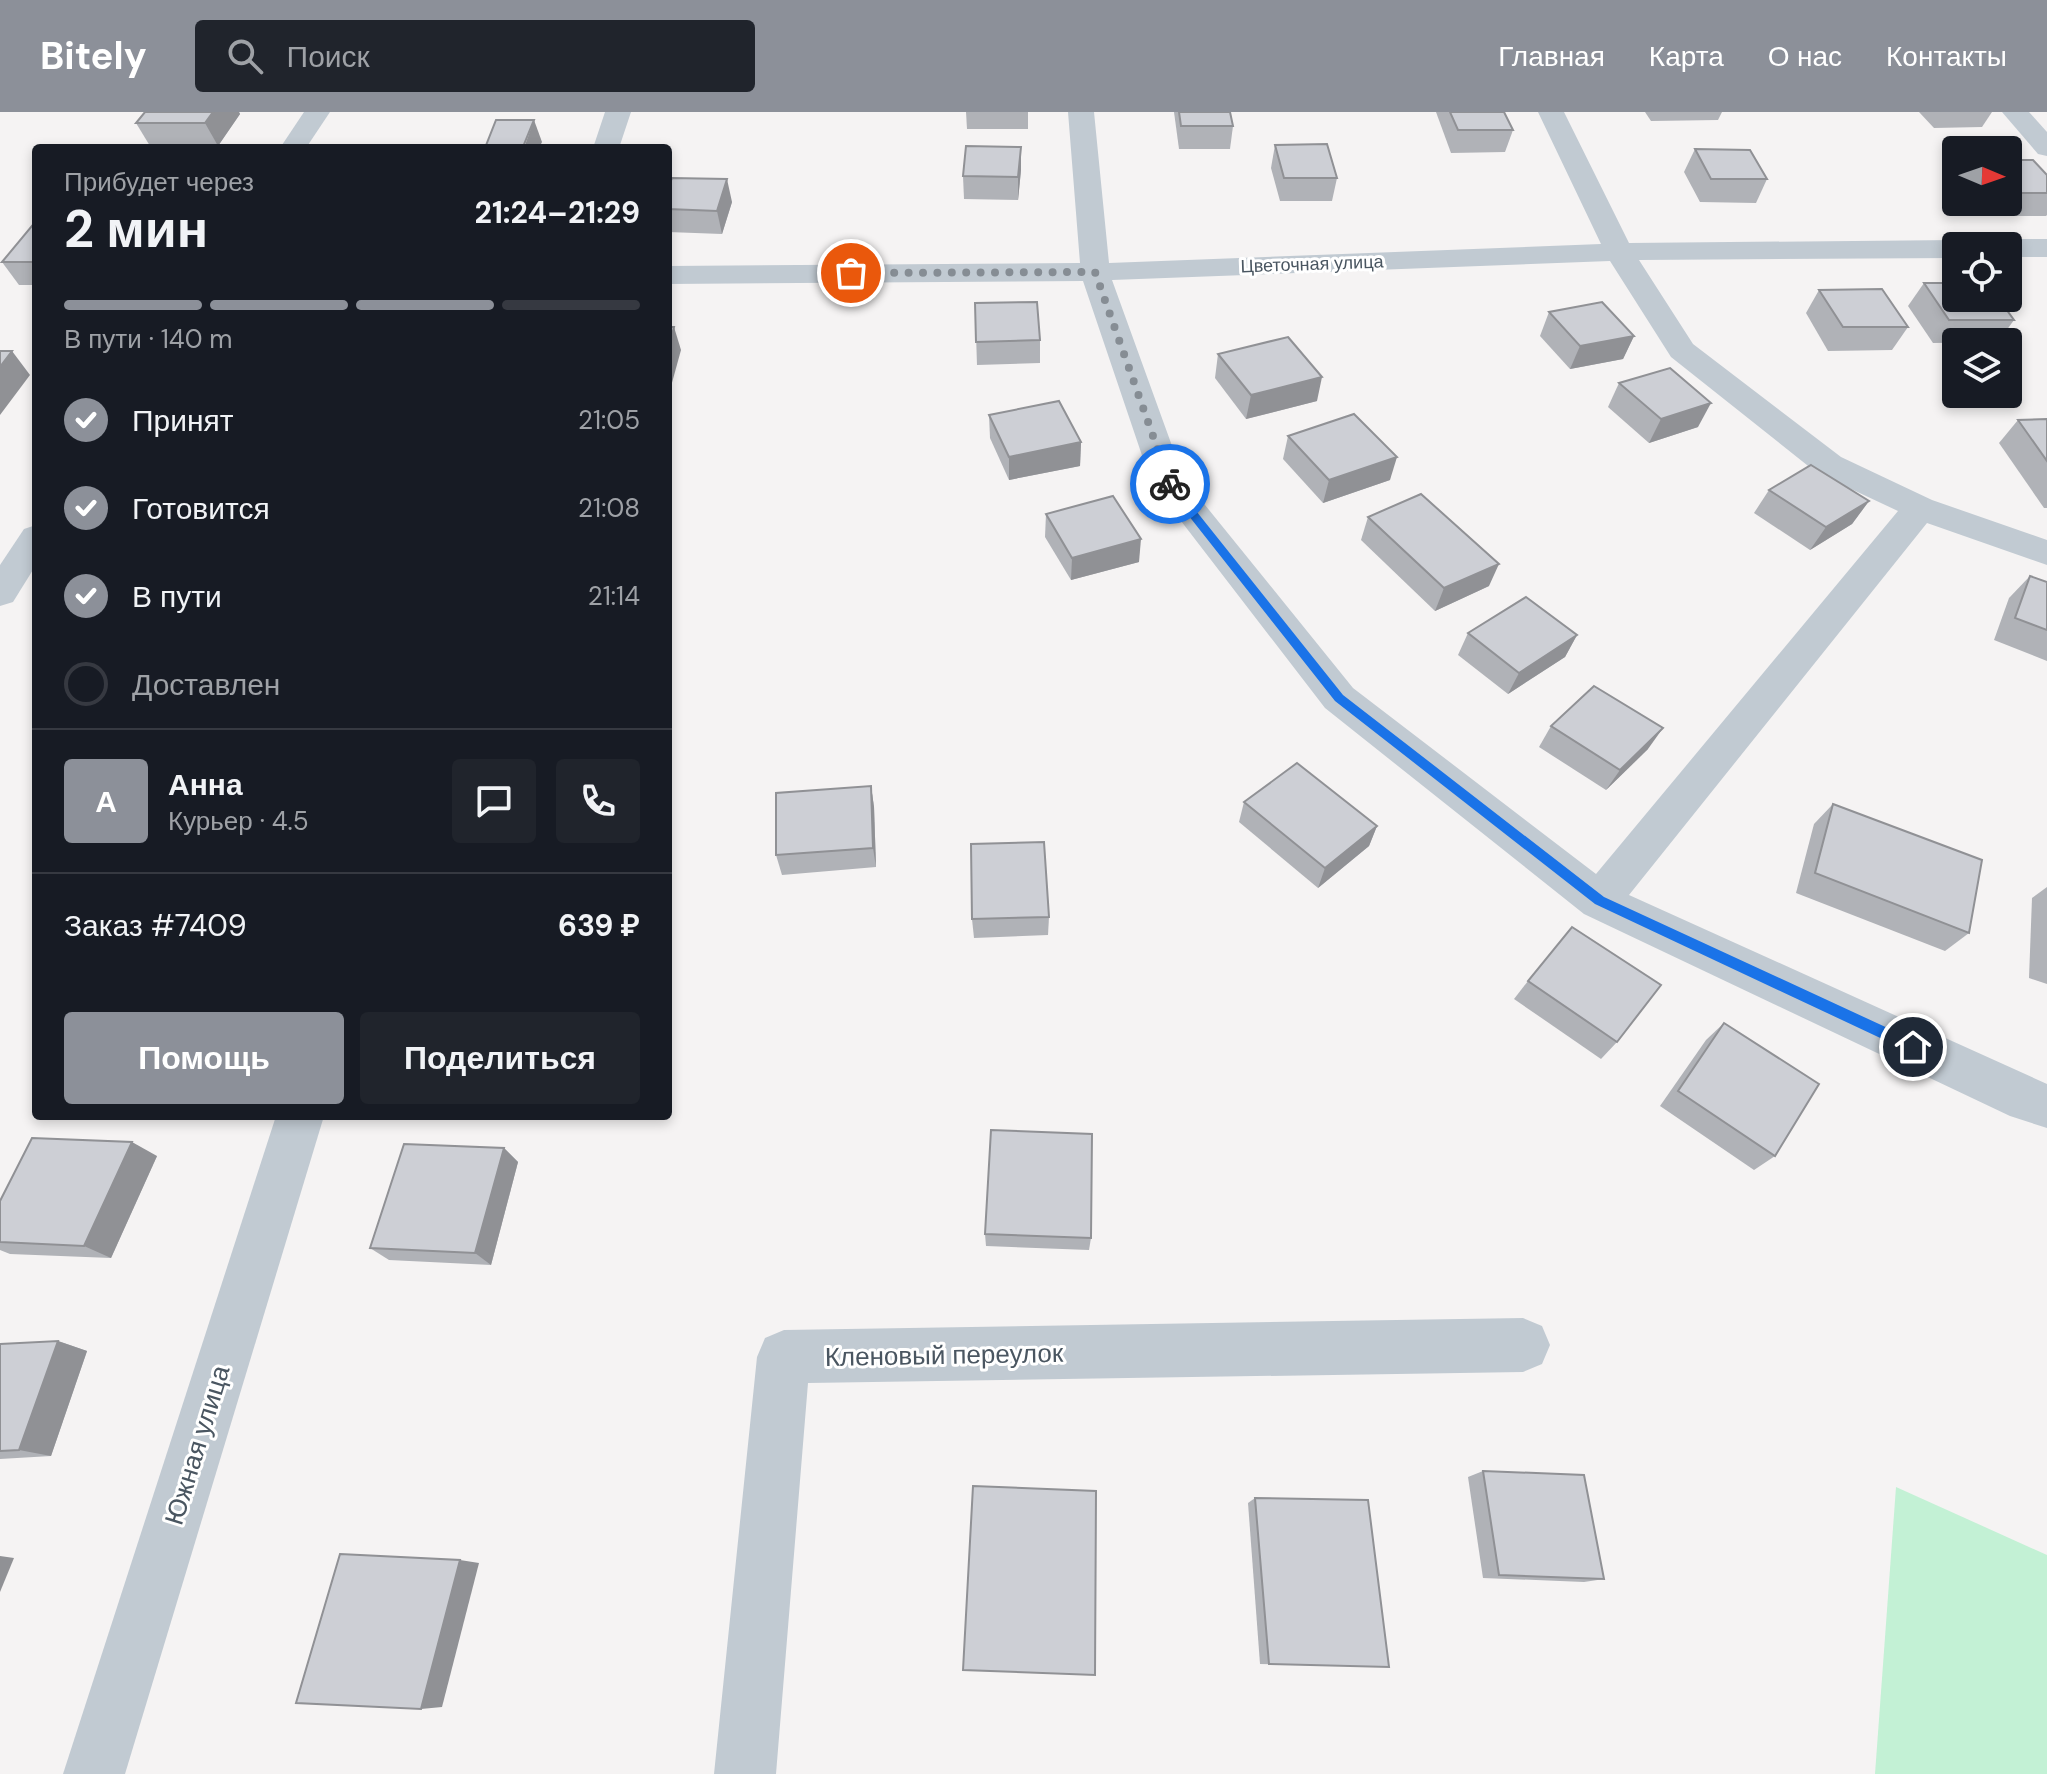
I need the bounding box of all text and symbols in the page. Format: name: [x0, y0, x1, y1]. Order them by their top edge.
search box: [195, 20, 755, 92]
text: Bitely: [40, 31, 147, 81]
icon: search: [223, 34, 267, 78]
text: Поиск: [287, 37, 370, 76]
text: Главная: [1498, 38, 1605, 75]
text: Карта: [1649, 38, 1724, 75]
text: О нас: [1768, 38, 1842, 75]
text: Контакты: [1886, 38, 2007, 75]
north arrow: [1942, 136, 2022, 216]
map controls: [1942, 136, 2022, 408]
text: Прибудет через: [64, 165, 254, 199]
text: 21:24–21:29: [475, 193, 640, 232]
text: 2 мин: [64, 195, 208, 263]
button: locate: [1942, 232, 2022, 312]
pin: [817, 239, 885, 307]
street label: Цветочная улица: [1240, 249, 1385, 278]
icon: bag: [829, 251, 873, 295]
text: В пути · 140 m: [64, 322, 233, 356]
button: layers: [1942, 328, 2022, 408]
icon: check: [64, 398, 108, 442]
text: Принят: [132, 401, 234, 440]
text: 21:05: [578, 403, 640, 437]
courier: [1130, 444, 1210, 524]
icon: bike: [1148, 462, 1192, 506]
icon: check: [64, 486, 108, 530]
text: Готовится: [132, 489, 270, 528]
text: 21:08: [578, 491, 640, 525]
icon: check: [64, 574, 108, 618]
text: В пути: [132, 577, 222, 616]
text: 21:14: [588, 579, 640, 613]
text: Доставлен: [132, 665, 280, 704]
button: chat: [452, 759, 536, 843]
button: phone: [556, 759, 640, 843]
text: Анна: [168, 765, 243, 804]
text: А: [95, 782, 117, 821]
text: Курьер · 4.5: [168, 804, 309, 838]
text: Заказ #7409: [64, 906, 247, 945]
text: 639 ₽: [558, 906, 640, 945]
button: Помощь: [64, 1012, 344, 1104]
button: Поделиться: [360, 1012, 640, 1104]
pin: [1879, 1013, 1947, 1081]
icon: home: [1891, 1025, 1935, 1069]
street label: Кленовый переулок: [825, 1336, 1064, 1374]
street label: Южная улица: [157, 1361, 238, 1529]

